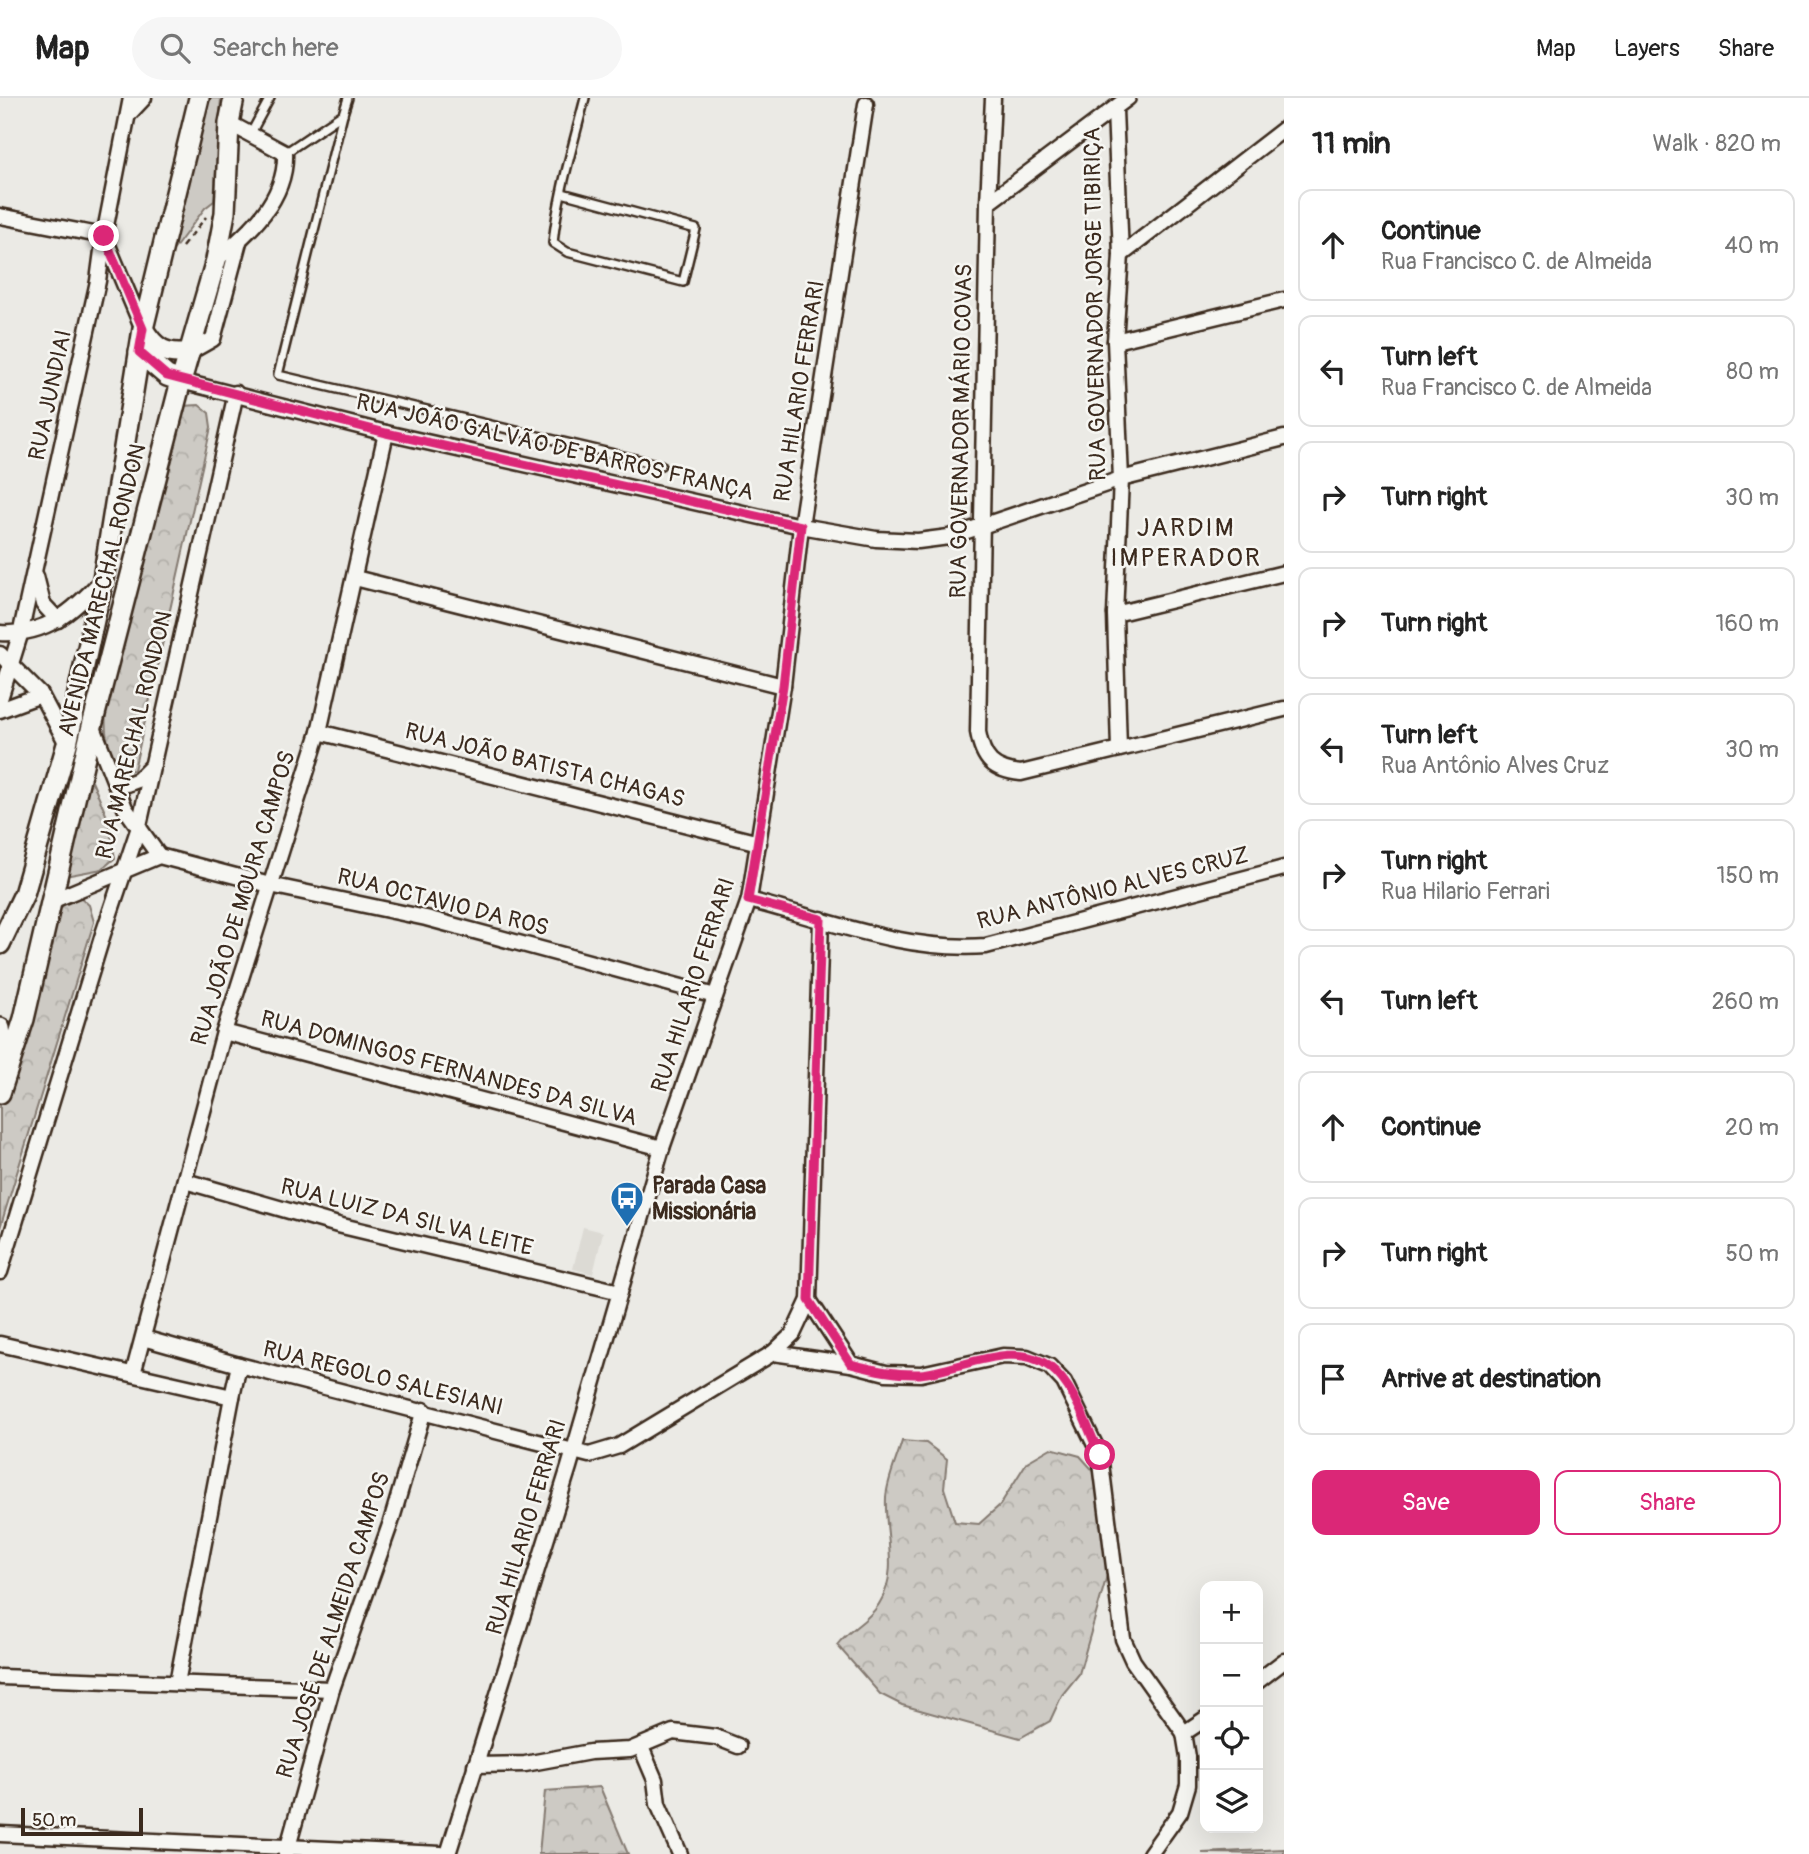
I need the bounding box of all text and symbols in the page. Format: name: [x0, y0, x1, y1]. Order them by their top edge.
search box: [132, 17, 622, 80]
text: Map: [35, 28, 90, 69]
icon: search: [156, 29, 194, 67]
text: Search here: [212, 32, 339, 64]
text: Map: [1536, 34, 1576, 63]
text: Layers: [1614, 34, 1680, 63]
text: Share: [1718, 34, 1774, 63]
text: 11 min: [1312, 125, 1391, 162]
street label: RUA GOVERNADOR JORGE TIBIRIÇA: [1077, 127, 1113, 481]
text: Walk · 820 m: [1653, 129, 1781, 158]
text: Continue: [1381, 215, 1481, 247]
route end: [88, 220, 119, 251]
icon: ahead: [1314, 226, 1352, 264]
text: 40 m: [1725, 231, 1779, 260]
text: Rua Francisco C. de Almeida: [1381, 247, 1652, 276]
street label: RUA GOVERNADOR MÁRIO COVAS: [944, 263, 978, 599]
street label: RUA HILARIO FERRARI: [767, 278, 831, 504]
street label: RUA JUNDIAI: [22, 327, 78, 463]
text: Turn left: [1381, 341, 1477, 373]
icon: left: [1314, 352, 1352, 390]
text: 80 m: [1726, 357, 1779, 386]
text: Rua Francisco C. de Almeida: [1381, 373, 1652, 402]
street label: RUA JOÃO GALVÃO DE BARROS FRANÇA: [353, 387, 757, 507]
street label: AVENIDA MARECHAL RONDON: [52, 440, 152, 740]
icon: right: [1314, 478, 1352, 516]
text: Turn right: [1381, 481, 1487, 513]
text: 30 m: [1725, 483, 1779, 512]
district label: JARDIM IMPERADOR: [1110, 512, 1262, 574]
icon: right: [1314, 604, 1352, 642]
text: Turn right: [1381, 607, 1487, 639]
street label: RUA MARECHAL RONDON: [89, 608, 179, 862]
text: 160 m: [1715, 609, 1779, 638]
street label: RUA JOÃO BATISTA CHAGAS: [402, 716, 688, 814]
text: Turn left: [1381, 719, 1477, 751]
icon: left: [1314, 730, 1352, 768]
text: 30 m: [1725, 735, 1779, 764]
street label: RUA JOÃO DE MOURA CAMPOS: [184, 747, 302, 1049]
text: Rua Antônio Alves Cruz: [1381, 751, 1609, 780]
street label: RUA ANTÔNIO ALVES CRUZ: [974, 840, 1252, 936]
text: Turn right: [1381, 845, 1487, 877]
icon: right: [1314, 856, 1352, 894]
text: 150 m: [1716, 861, 1779, 890]
street label: RUA OCTAVIO DA ROS: [334, 862, 552, 942]
street label: RUA HILARIO FERRARI: [645, 874, 741, 1096]
text: Rua Hilario Ferrari: [1381, 877, 1550, 906]
icon: left: [1314, 982, 1352, 1020]
text: Turn left: [1381, 985, 1477, 1017]
text: 260 m: [1712, 987, 1779, 1016]
street label: RUA DOMINGOS FERNANDES DA SILVA: [258, 1004, 640, 1132]
icon: ahead: [1314, 1108, 1352, 1146]
text: Continue: [1381, 1111, 1481, 1143]
text: 20 m: [1725, 1113, 1779, 1142]
place label: Parada Casa Missionária: [652, 1171, 767, 1226]
street label: RUA LUIZ DA SILVA LEITE: [278, 1172, 536, 1262]
bus stop icon: Parada Casa Missionária: [608, 1179, 646, 1228]
icon: right: [1314, 1234, 1352, 1272]
text: Turn right: [1381, 1237, 1487, 1269]
text: 50 m: [1725, 1239, 1779, 1268]
street label: RUA REGOLO SALESIANI: [260, 1334, 506, 1422]
icon: arrive: [1314, 1360, 1352, 1398]
text: Arrive at destination: [1381, 1363, 1601, 1395]
street label: RUA HILARIO FERRARI: [479, 1416, 573, 1638]
route start: [1084, 1439, 1115, 1470]
street label: RUA JOSÉ DE ALMEIDA CAMPOS: [270, 1468, 396, 1782]
button: Save: [1312, 1470, 1540, 1535]
button: Share: [1554, 1470, 1781, 1535]
map controls: [1200, 1581, 1263, 1833]
button: +: [1200, 1581, 1263, 1644]
button: −: [1200, 1644, 1263, 1707]
button: locate: [1200, 1707, 1263, 1770]
button: layers: [1200, 1770, 1263, 1833]
scale bar: [21, 1805, 144, 1837]
text: 50 m: [32, 1808, 76, 1832]

